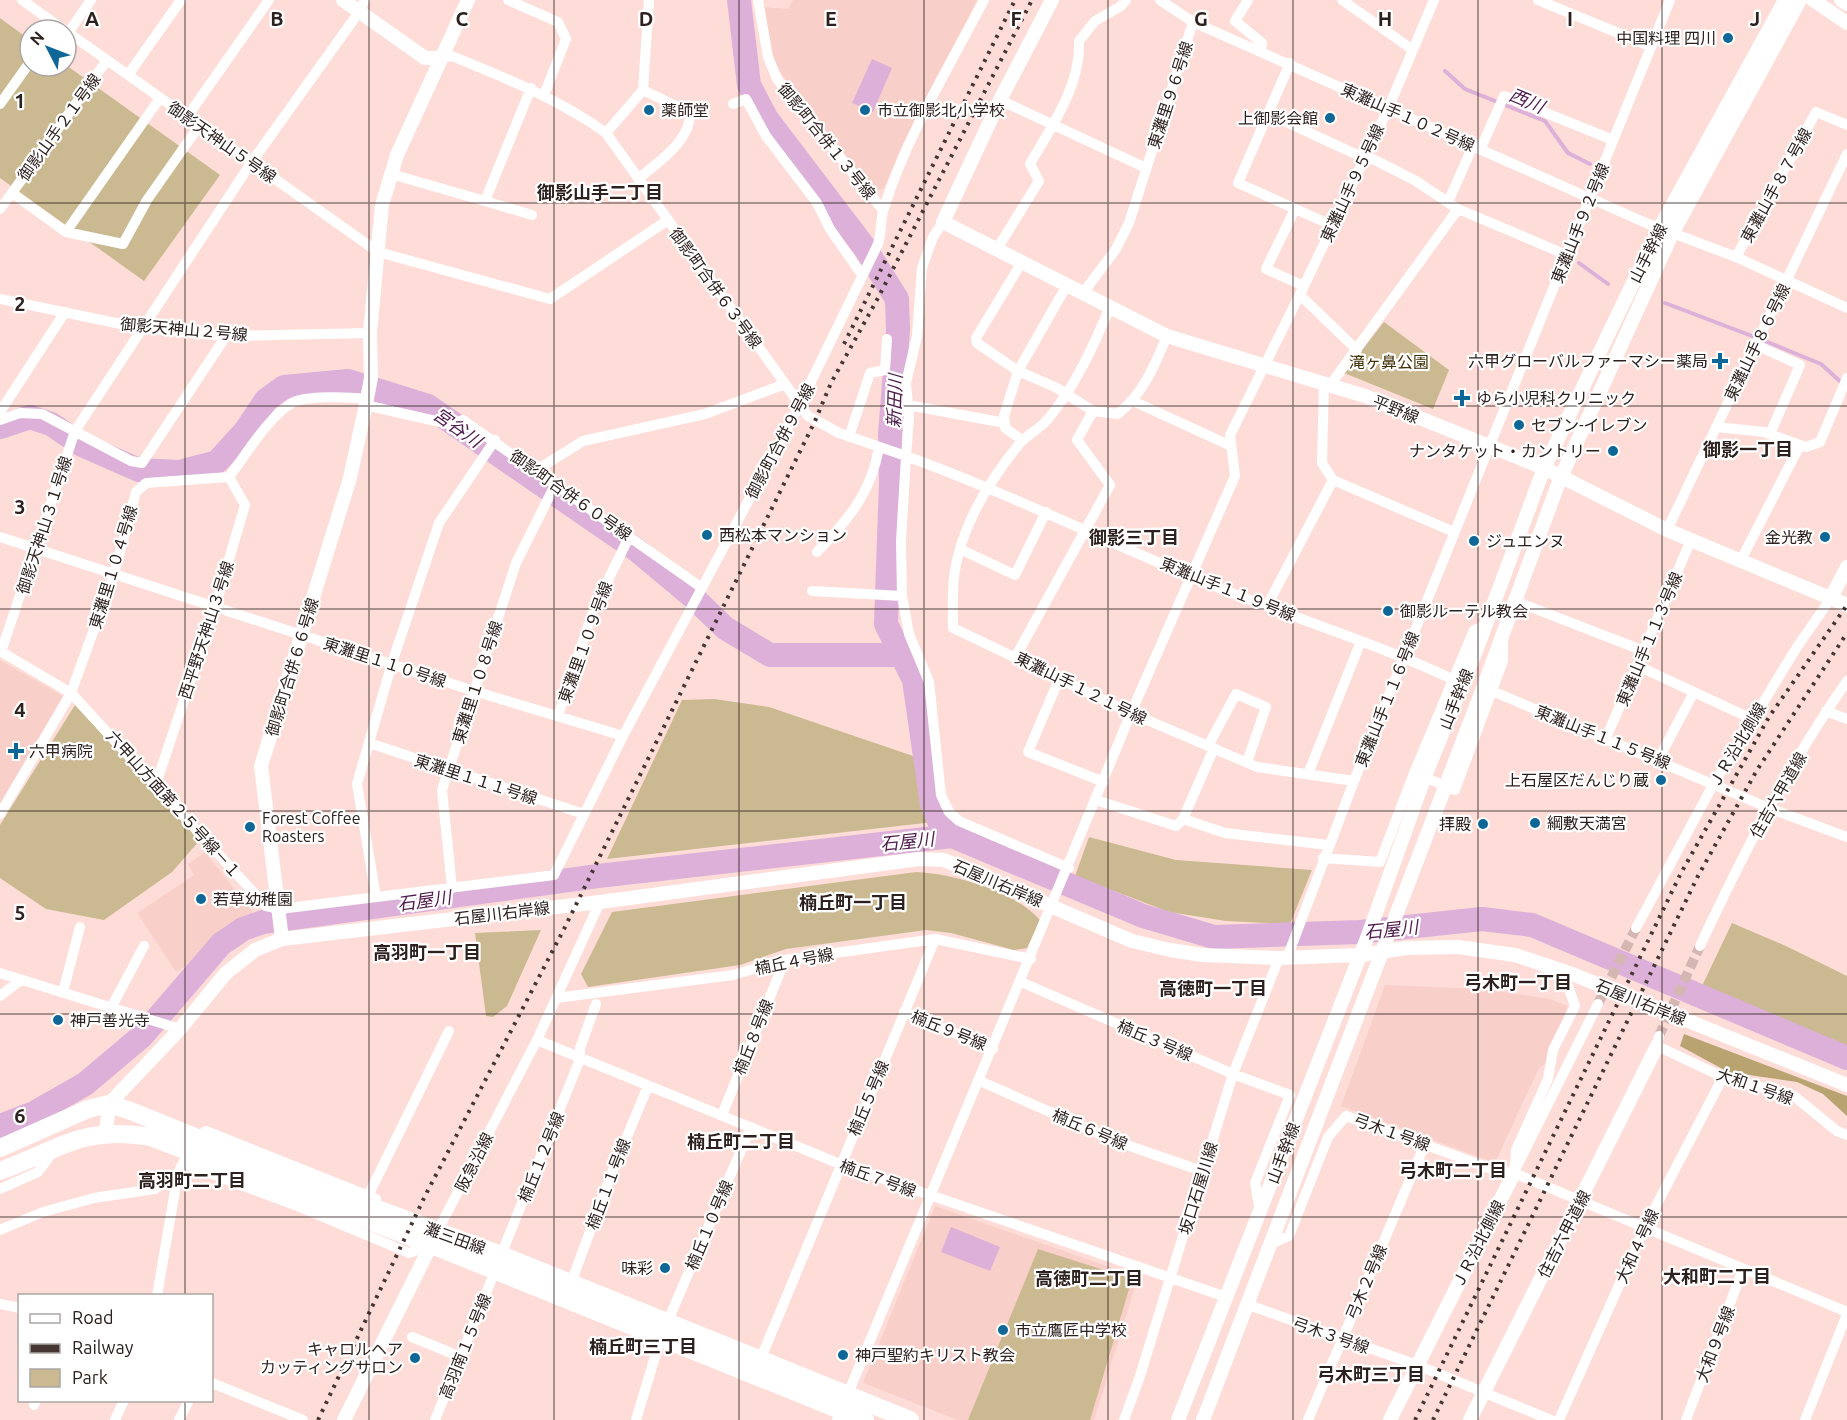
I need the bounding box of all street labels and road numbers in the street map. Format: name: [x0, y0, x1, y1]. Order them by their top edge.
street label: 東灘里９６号線: [1144, 39, 1196, 151]
street label: 御影山手２１号線: [14, 70, 104, 184]
street label: 御影町合併１３号線: [775, 79, 879, 203]
street label: 東灘山手１０２号線: [1339, 79, 1477, 155]
street label: 御影天神山５号線: [164, 98, 280, 186]
street label: 東灘山手９５号線: [1317, 121, 1387, 245]
street label: 東灘山手８７号線: [1737, 125, 1815, 245]
street label: 東灘山手９２号線: [1548, 160, 1612, 286]
street label: 山手幹線: [1625, 220, 1671, 286]
street label: 御影町合併６３号線: [666, 224, 766, 352]
street label: 東灘山手８６号線: [1721, 281, 1793, 403]
street label: 御影天神山２号線: [119, 314, 249, 344]
street label: 御影町合併９号線: [742, 380, 818, 502]
street label: 平野線: [1370, 392, 1422, 426]
street label: 御影町合併６０号線: [507, 446, 635, 544]
street label: 御影天神山３１号線: [13, 454, 75, 596]
street label: 東灘里１０４号線: [86, 503, 140, 631]
street label: 東灘山手１１９号線: [1158, 554, 1298, 624]
street label: 西平野天神山３号線: [175, 559, 237, 701]
street label: 東灘山手１１３号線: [1613, 569, 1685, 709]
street label: 東灘里１０９号線: [555, 579, 615, 705]
street label: 御影町合併６６号線: [262, 596, 322, 738]
street label: 東灘里１０８号線: [449, 618, 505, 746]
street label: 東灘山手１１６号線: [1352, 629, 1422, 769]
street label: 東灘里１１０号線: [321, 634, 449, 690]
street label: 東灘山手１２１号線: [1012, 648, 1150, 728]
street label: 山手幹線: [1436, 666, 1476, 732]
street label: ＪＲ沿北側線: [1705, 699, 1769, 791]
street label: 東灘山手１１５号線: [1533, 702, 1673, 772]
street label: 六甲山方面第２５号線－１: [103, 727, 245, 881]
street label: 住吉六甲道線: [1746, 749, 1810, 841]
street label: 東灘里１１１号線: [412, 751, 540, 807]
street label: 石屋川右岸線: [950, 856, 1046, 910]
street label: 石屋川右岸線: [453, 898, 551, 928]
street label: 楠丘４号線: [753, 945, 835, 977]
street label: 石屋川右岸線: [1593, 976, 1689, 1028]
street label: 楠丘８号線: [730, 997, 776, 1077]
street label: 楠丘９号線: [909, 1007, 989, 1053]
street label: 楠丘３号線: [1115, 1016, 1195, 1064]
street label: 楠丘５号線: [844, 1058, 892, 1138]
street label: 大和１号線: [1714, 1064, 1796, 1108]
street label: 楠丘６号線: [1050, 1105, 1130, 1153]
street label: 楠丘１２号線: [515, 1109, 567, 1205]
street label: 弓木１号線: [1351, 1110, 1433, 1154]
street label: 山手幹線: [1263, 1120, 1303, 1186]
street label: 阪急沿線: [451, 1129, 497, 1195]
street label: 楠丘１１号線: [582, 1136, 634, 1232]
street label: 坂口石屋川線: [1175, 1139, 1221, 1237]
street label: 楠丘７号線: [837, 1156, 919, 1200]
street label: 楠丘１０号線: [682, 1177, 736, 1273]
street label: 住吉六甲道線: [1534, 1187, 1594, 1281]
street label: ＪＲ沿北側線: [1448, 1197, 1508, 1291]
street label: 大和４号線: [1612, 1206, 1662, 1286]
street label: 灘三田線: [422, 1219, 488, 1257]
street label: 弓木２号線: [1342, 1242, 1390, 1322]
street label: 高羽南１５号線: [436, 1291, 494, 1401]
street label: 大和９号線: [1692, 1303, 1738, 1385]
street label: 弓木３号線: [1290, 1313, 1372, 1357]

